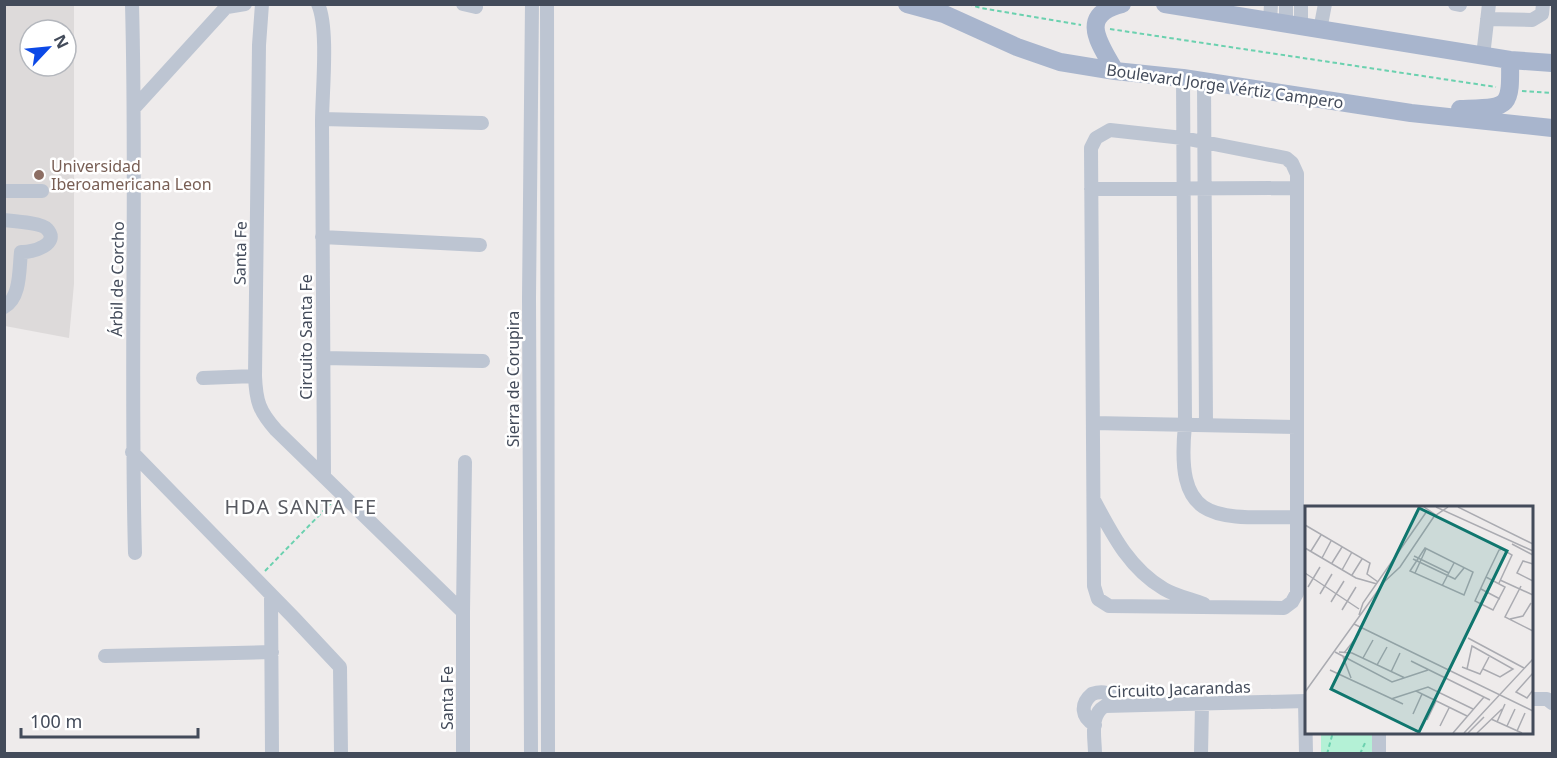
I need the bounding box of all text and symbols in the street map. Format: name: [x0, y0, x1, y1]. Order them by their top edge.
north arrow: [18, 18, 78, 78]
text: N: [49, 31, 74, 52]
street label: Boulevard Jorge Vértiz Campero: [1105, 58, 1345, 114]
place label: Universidad Iberoamericana Leon: [51, 155, 212, 195]
marker: Universidad Iberoamericana Leon: [32, 168, 46, 182]
street label: Árbil de Corcho: [105, 221, 129, 337]
street label: Santa Fe: [228, 221, 252, 285]
street label: Circuito Santa Fe: [295, 274, 317, 400]
street label: Sierra de Corupira: [502, 311, 524, 447]
district label: HDA SANTA FE: [224, 493, 378, 520]
inset map: [1305, 506, 1533, 734]
street label: Santa Fe: [436, 666, 458, 730]
street label: Circuito Jacarandas: [1107, 676, 1251, 702]
scale bar: [21, 701, 198, 739]
text: 100 m: [30, 709, 82, 733]

